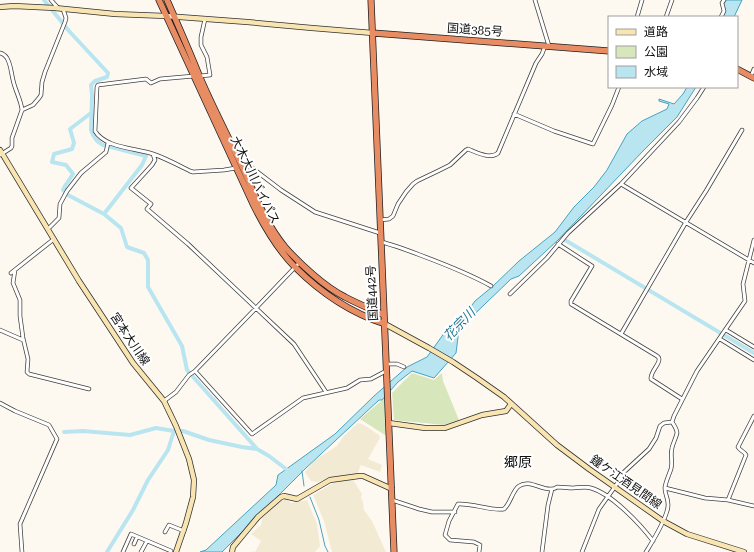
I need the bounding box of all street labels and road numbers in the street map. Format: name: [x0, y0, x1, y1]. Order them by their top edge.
street label: 国道385号: [446, 21, 504, 39]
street label: 大木大川バイパス: [228, 134, 282, 226]
street label: 国道442号: [364, 265, 380, 321]
street label: 宮本大川線: [107, 310, 153, 368]
street label: 鐘ケ江酒見間線: [588, 452, 664, 512]

